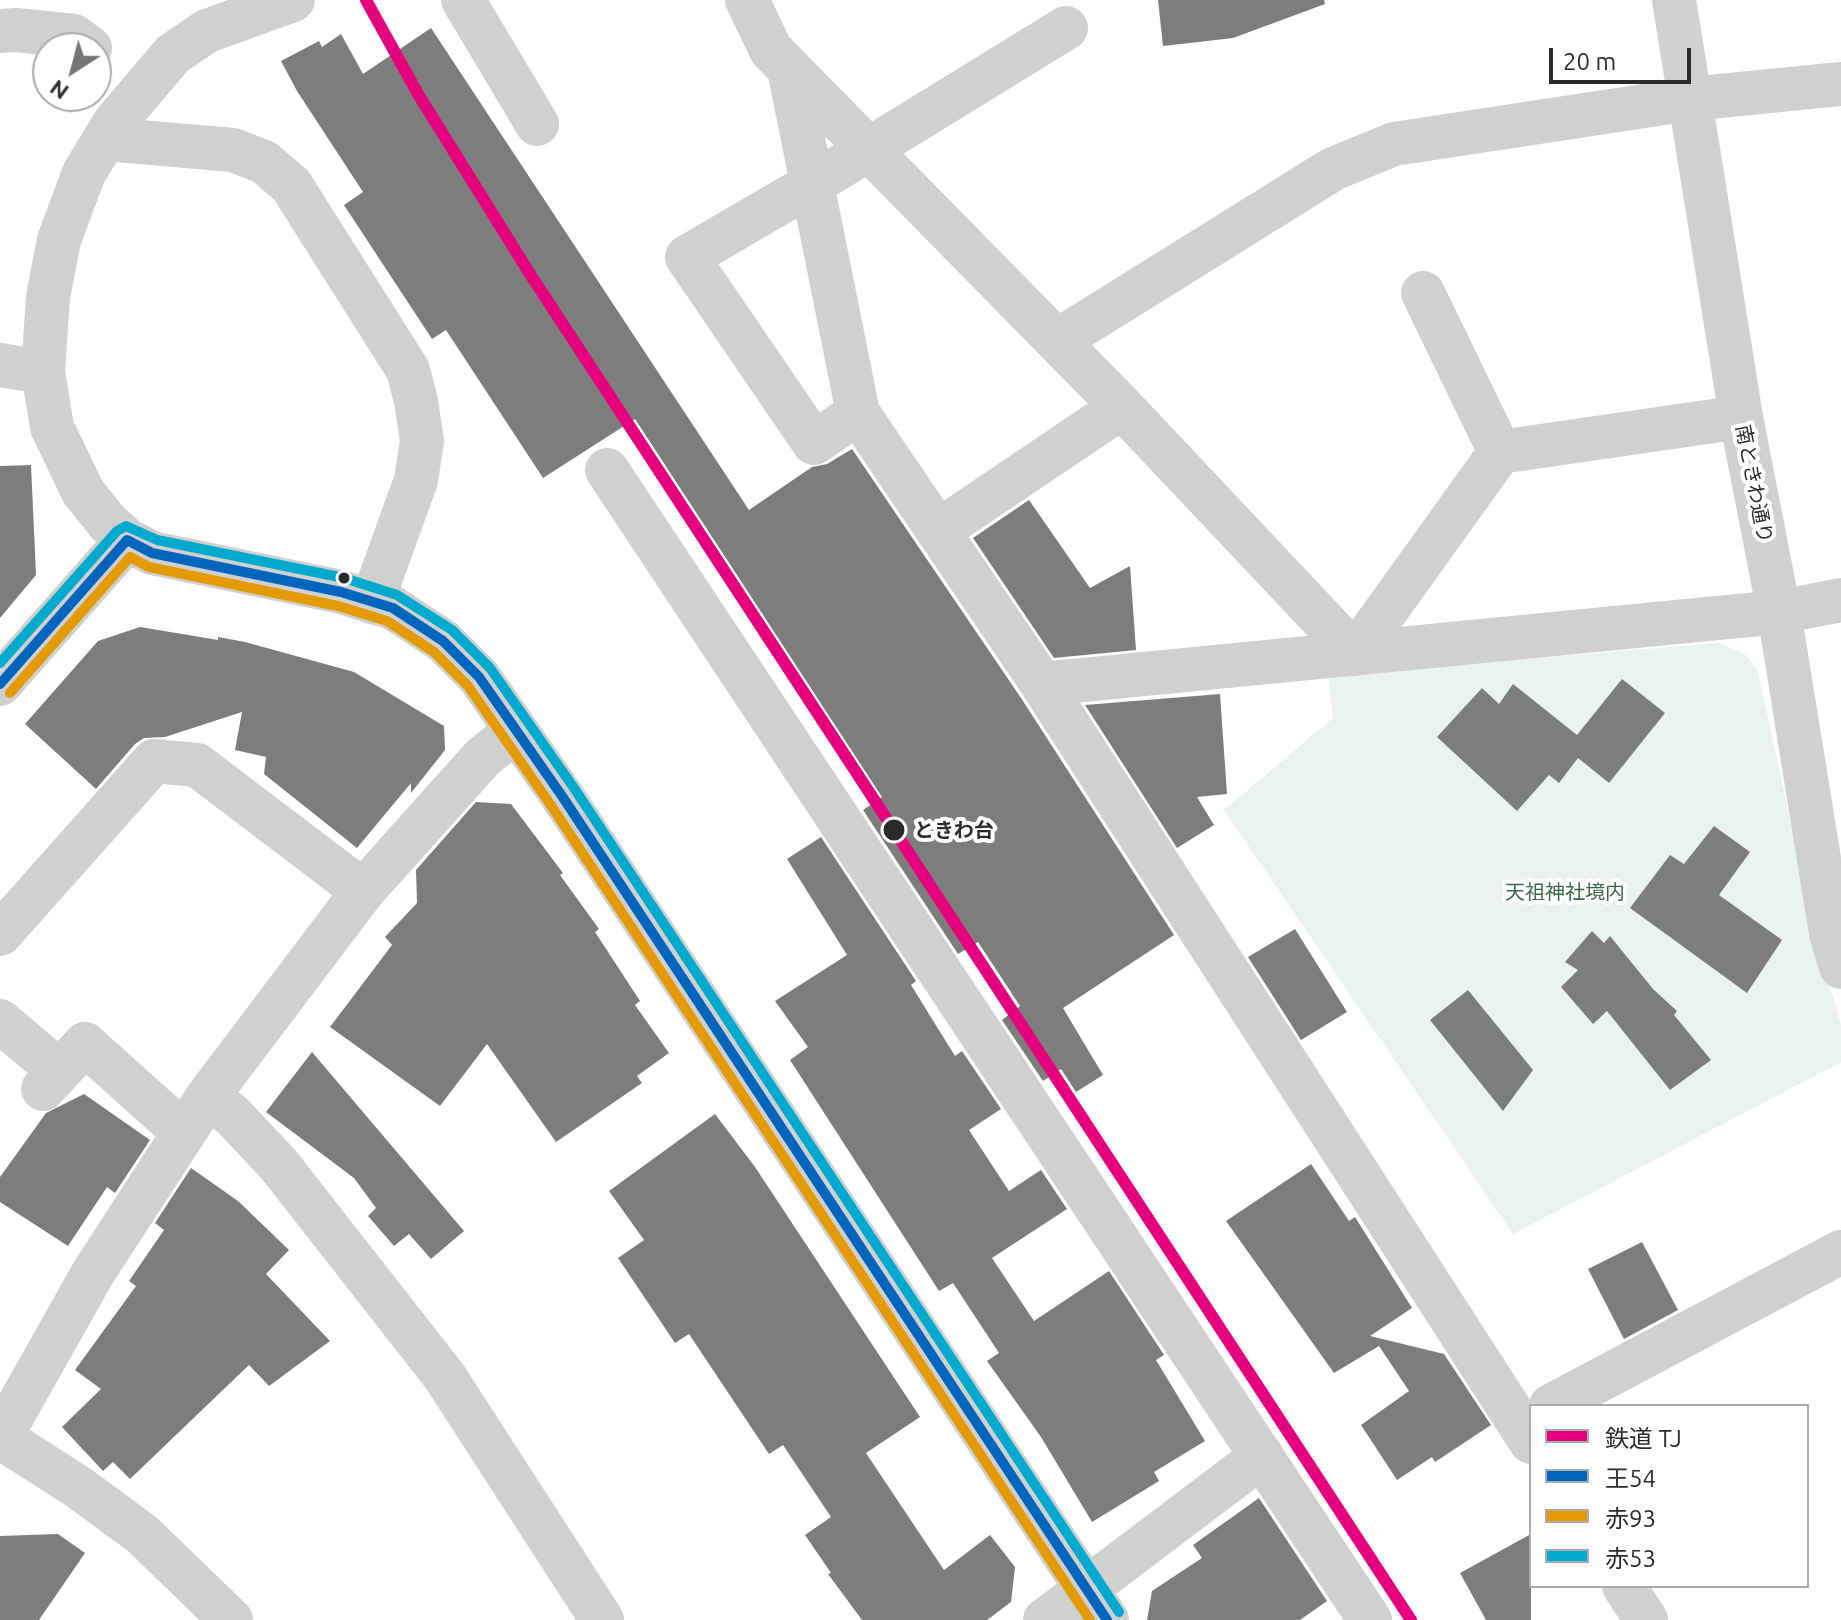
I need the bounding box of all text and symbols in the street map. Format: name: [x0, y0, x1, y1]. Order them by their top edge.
north arrow: [32, 32, 112, 112]
scale bar: [1553, 32, 1695, 82]
text: 20 m: [1563, 48, 1616, 75]
text: N: [45, 75, 73, 105]
street label: 南ときわ通り: [1731, 423, 1777, 545]
unlabelled marker: [336, 570, 352, 586]
marker: ときわ台: [881, 817, 907, 843]
place label: ときわ台: [914, 818, 994, 842]
park label: 天祖神社境内: [1505, 880, 1625, 904]
legend: [1529, 1404, 1809, 1588]
text: 鉄道 TJ: [1605, 1425, 1682, 1452]
text: 王54: [1605, 1465, 1656, 1492]
text: 赤93: [1605, 1505, 1656, 1532]
text: 赤53: [1605, 1545, 1656, 1572]

